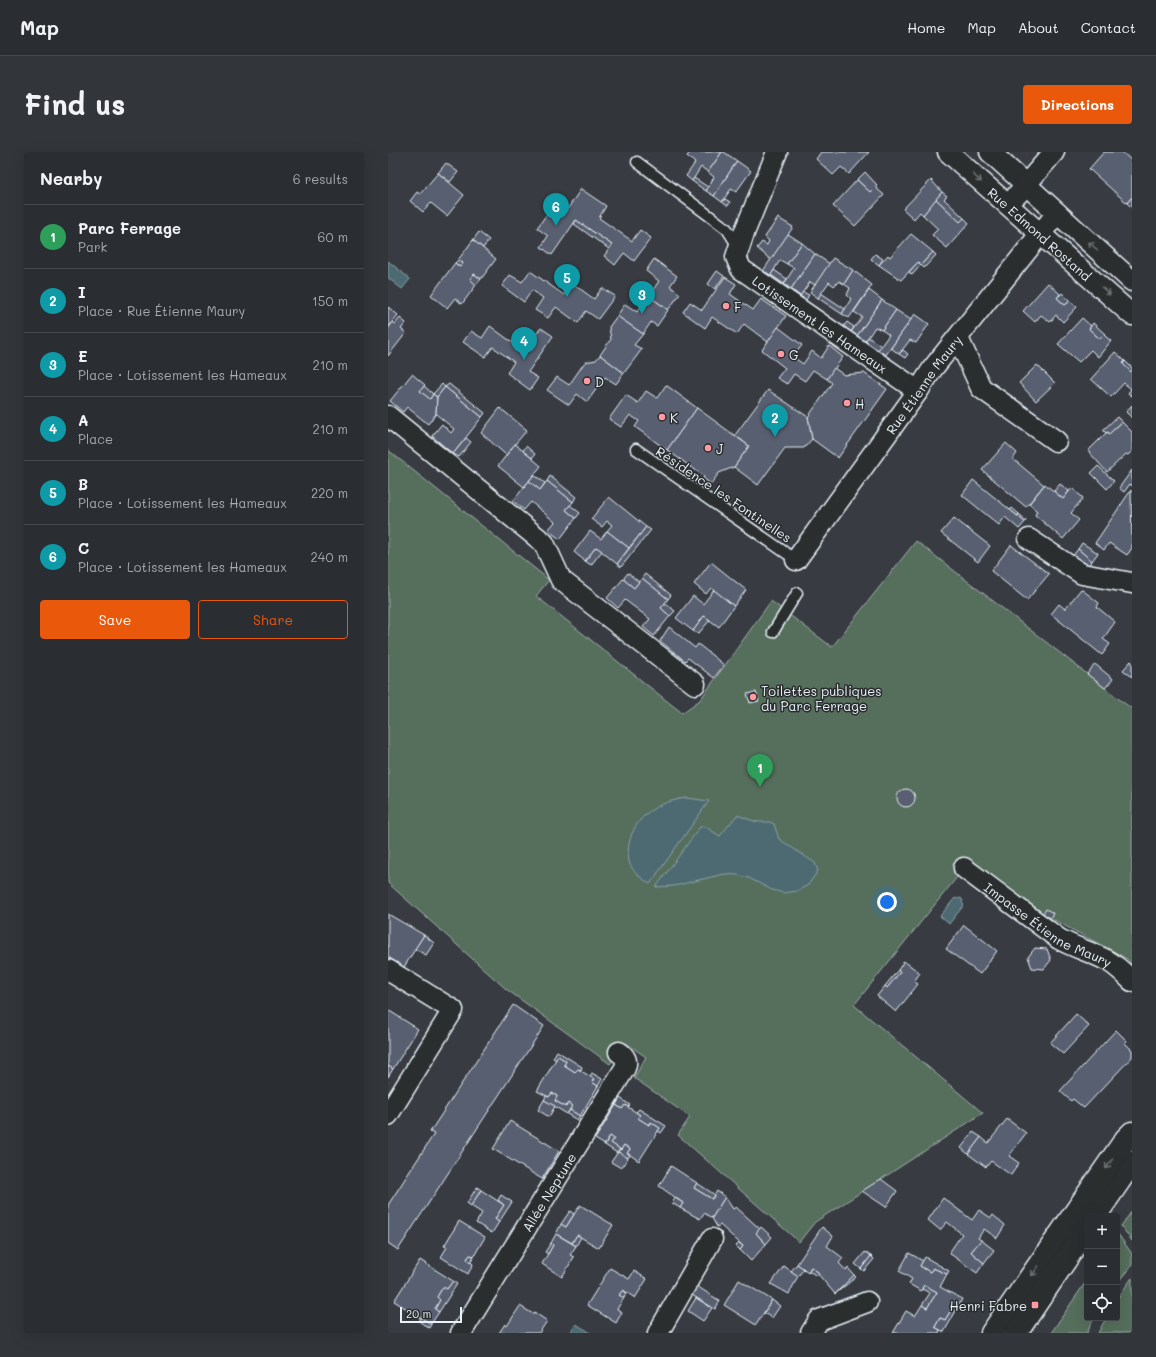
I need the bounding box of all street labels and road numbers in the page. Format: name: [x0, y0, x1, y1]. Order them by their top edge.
street label: Rue Edmond Rostand: [985, 183, 1095, 284]
street label: Lotissement les Hameaux: [750, 271, 891, 376]
street label: Rue Étienne Maury: [881, 331, 965, 437]
street label: Résidence les Fontinelles: [653, 442, 795, 546]
street label: Impasse Étienne Maury: [981, 878, 1115, 970]
street label: Allée Neptune: [518, 1149, 579, 1234]

